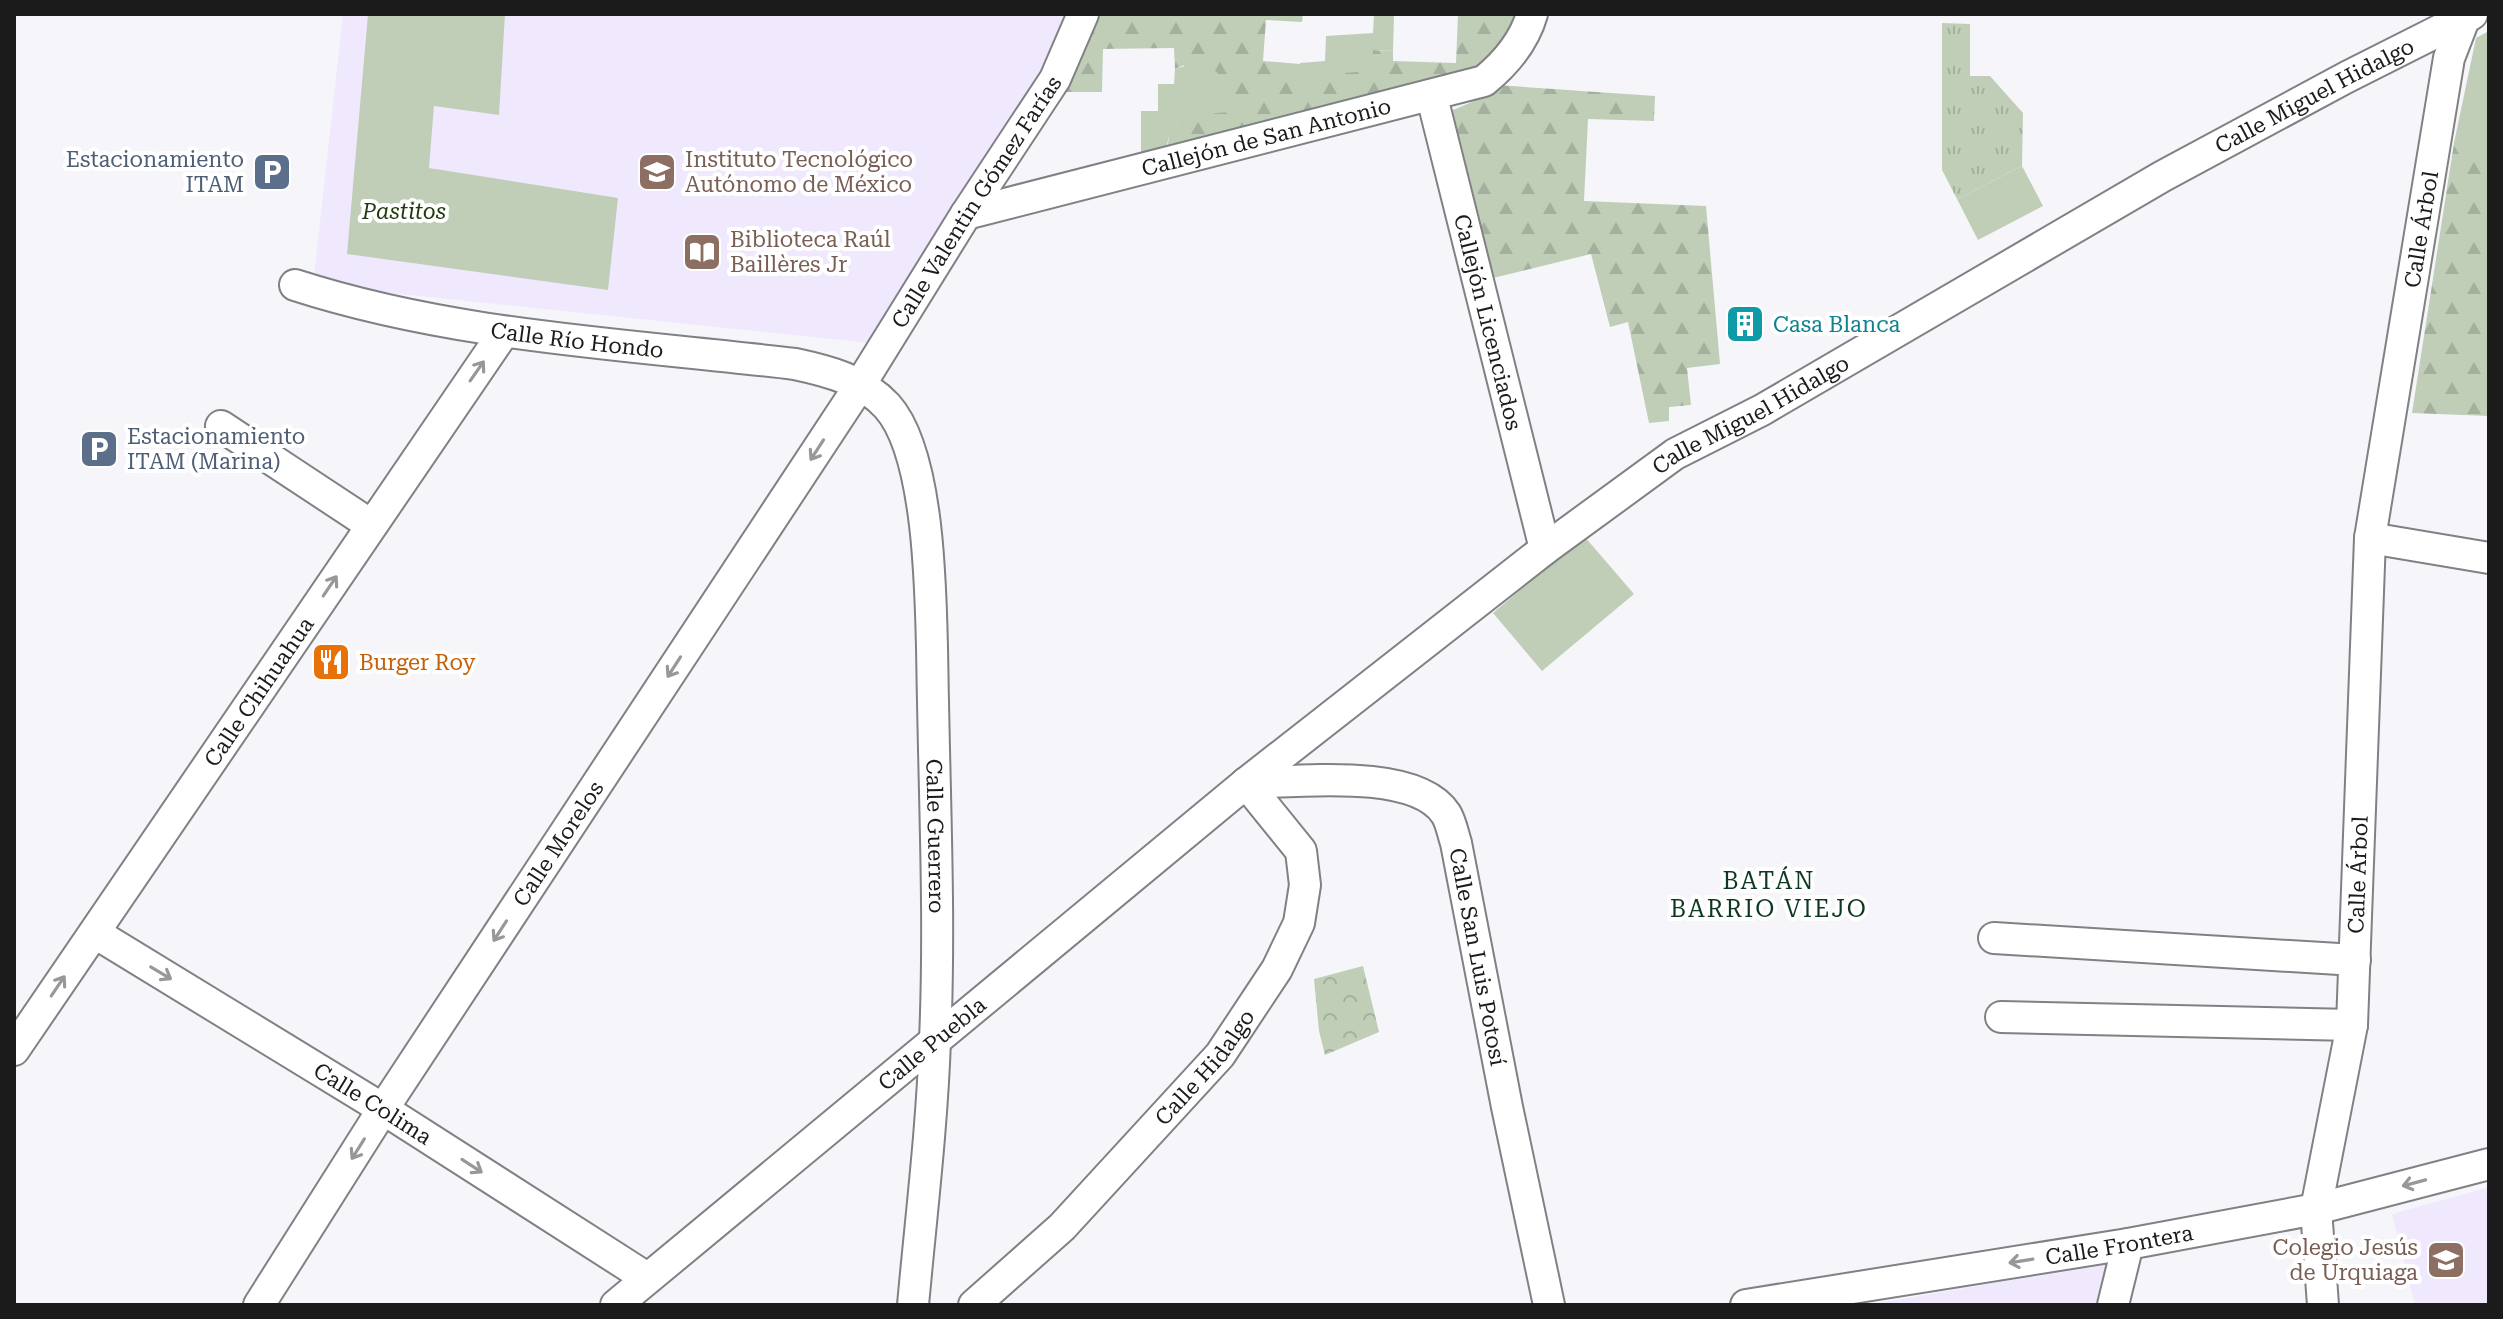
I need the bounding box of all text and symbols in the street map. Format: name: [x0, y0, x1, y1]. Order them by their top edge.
street label: Calle Miguel Hidalgo: [2211, 33, 2418, 158]
street label: Calle Valentin Gómez Farías: [886, 71, 1066, 332]
street label: Callejón de San Antonio: [1139, 93, 1394, 181]
place label: Estacionamiento ITAM: [66, 147, 244, 197]
place label: Instituto Tecnológico Autónomo de México: [685, 147, 913, 197]
parking icon: Estacionamiento ITAM: [251, 151, 293, 193]
school or university icon: Instituto Tecnológico Autónomo de México: [636, 151, 678, 193]
street label: Calle Árbol: [2399, 169, 2443, 289]
park label: Pastitos: [361, 199, 446, 224]
street label: Callejón Licenciados: [1449, 212, 1527, 433]
place label: Biblioteca Raúl Baillères Jr: [730, 227, 891, 277]
library icon: Biblioteca Raúl Baillères Jr: [681, 231, 723, 273]
building icon: Casa Blanca: [1724, 303, 1766, 345]
place label: Casa Blanca: [1773, 312, 1900, 337]
street label: Calle Río Hondo: [489, 317, 665, 362]
street label: Calle Miguel Hidalgo: [1647, 350, 1853, 479]
one-way arrow: [469, 361, 485, 383]
place label: Estacionamiento ITAM (Marina): [127, 424, 305, 474]
parking icon: Estacionamiento ITAM (Marina): [78, 428, 120, 470]
one-way arrow: [809, 439, 826, 461]
one-way arrow: [322, 575, 338, 597]
street label: Calle Chihuahua: [199, 612, 318, 771]
restaurant icon: Burger Roy: [310, 641, 352, 683]
place label: Burger Roy: [359, 650, 476, 675]
one-way arrow: [666, 656, 683, 678]
street label: Calle Guerrero: [922, 759, 950, 914]
street label: Calle Morelos: [508, 776, 608, 911]
street label: Calle Árbol: [2343, 815, 2372, 934]
street label: Calle San Luis Potosí: [1445, 846, 1511, 1068]
district label: BATÁN BARRIO VIEJO: [1670, 866, 1868, 923]
one-way arrow: [492, 919, 508, 942]
one-way arrow: [149, 966, 172, 982]
one-way arrow: [50, 976, 66, 998]
street label: Calle Puebla: [873, 992, 991, 1095]
street label: Calle Hidalgo: [1150, 1005, 1259, 1130]
street label: Calle Colima: [309, 1057, 437, 1150]
one-way arrow: [349, 1137, 366, 1159]
one-way arrow: [460, 1158, 483, 1174]
one-way arrow: [2401, 1177, 2427, 1192]
street label: Calle Frontera: [2044, 1220, 2195, 1270]
place label: Colegio Jesús de Urquiaga: [2273, 1235, 2418, 1285]
school or university icon: Colegio Jesús de Urquiaga: [2425, 1239, 2467, 1281]
one-way arrow: [2009, 1254, 2035, 1269]

